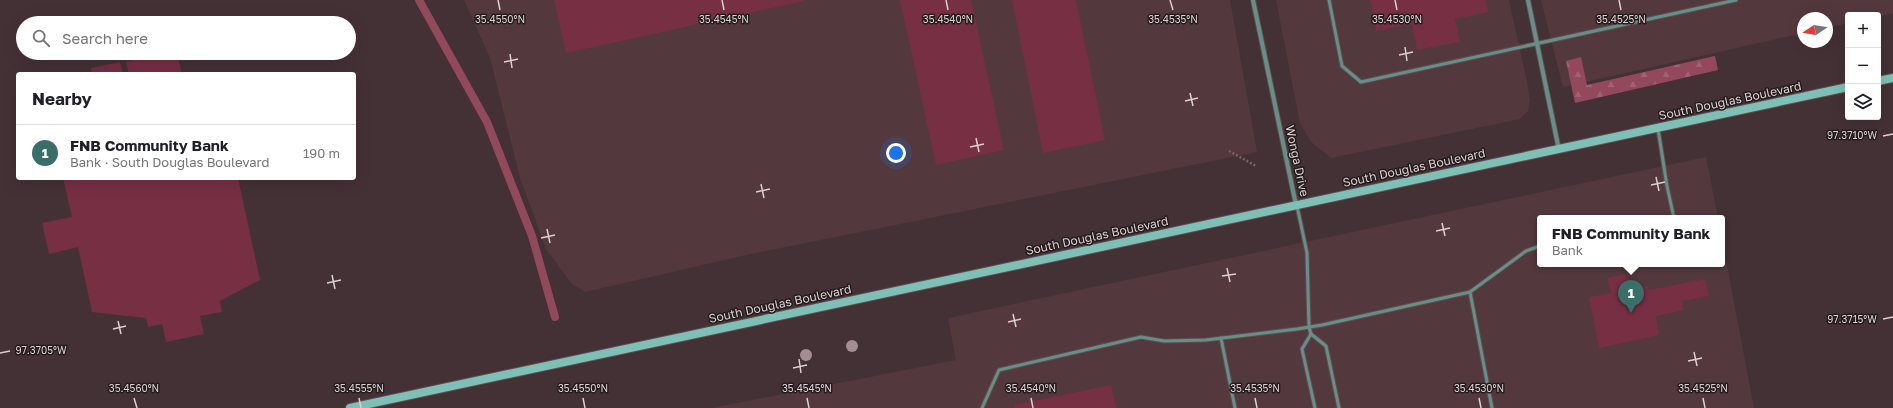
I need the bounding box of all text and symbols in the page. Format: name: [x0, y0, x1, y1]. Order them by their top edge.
north arrow: [1797, 12, 1833, 48]
map controls: [1845, 12, 1881, 120]
button: +: [1845, 12, 1881, 48]
text: 35.4550°N: [475, 13, 525, 25]
text: 35.4545°N: [699, 13, 749, 25]
text: 35.4540°N: [923, 13, 973, 25]
text: 35.4535°N: [1148, 13, 1198, 25]
text: 35.4530°N: [1372, 13, 1422, 25]
text: 35.4525°N: [1596, 13, 1646, 25]
search box: [16, 16, 356, 60]
icon: search: [30, 27, 52, 49]
text: Search here: [62, 29, 148, 47]
button: −: [1845, 48, 1881, 84]
street label: South Douglas Boulevard: [1657, 78, 1803, 123]
button: layers: [1845, 84, 1881, 120]
text: Nearby: [32, 88, 92, 109]
street label: Wonga Drive: [1283, 124, 1312, 198]
text: 97.3710°W: [1827, 129, 1877, 141]
text: FNB Community Bank: [70, 136, 229, 154]
your location: [886, 143, 906, 163]
text: 1: [42, 145, 48, 161]
text: 190 m: [303, 145, 340, 161]
street label: South Douglas Boulevard: [1341, 145, 1487, 190]
text: Bank · South Douglas Boulevard: [70, 154, 270, 170]
street label: South Douglas Boulevard: [1024, 213, 1170, 258]
popup: [1537, 215, 1725, 267]
text: FNB Community Bank: [1552, 224, 1710, 242]
text: Bank: [1552, 242, 1583, 258]
pin: 1: [1618, 280, 1644, 313]
street label: South Douglas Boulevard: [707, 281, 853, 326]
text: 97.3715°W: [1827, 313, 1877, 325]
text: 97.3705°W: [16, 344, 67, 356]
text: 35.4560°N: [109, 382, 159, 394]
text: 35.4555°N: [334, 382, 384, 394]
text: 35.4550°N: [558, 382, 608, 394]
text: 35.4545°N: [782, 382, 832, 394]
text: 35.4540°N: [1006, 382, 1056, 394]
text: 35.4535°N: [1230, 382, 1280, 394]
text: 35.4530°N: [1454, 382, 1504, 394]
text: 35.4525°N: [1678, 382, 1728, 394]

